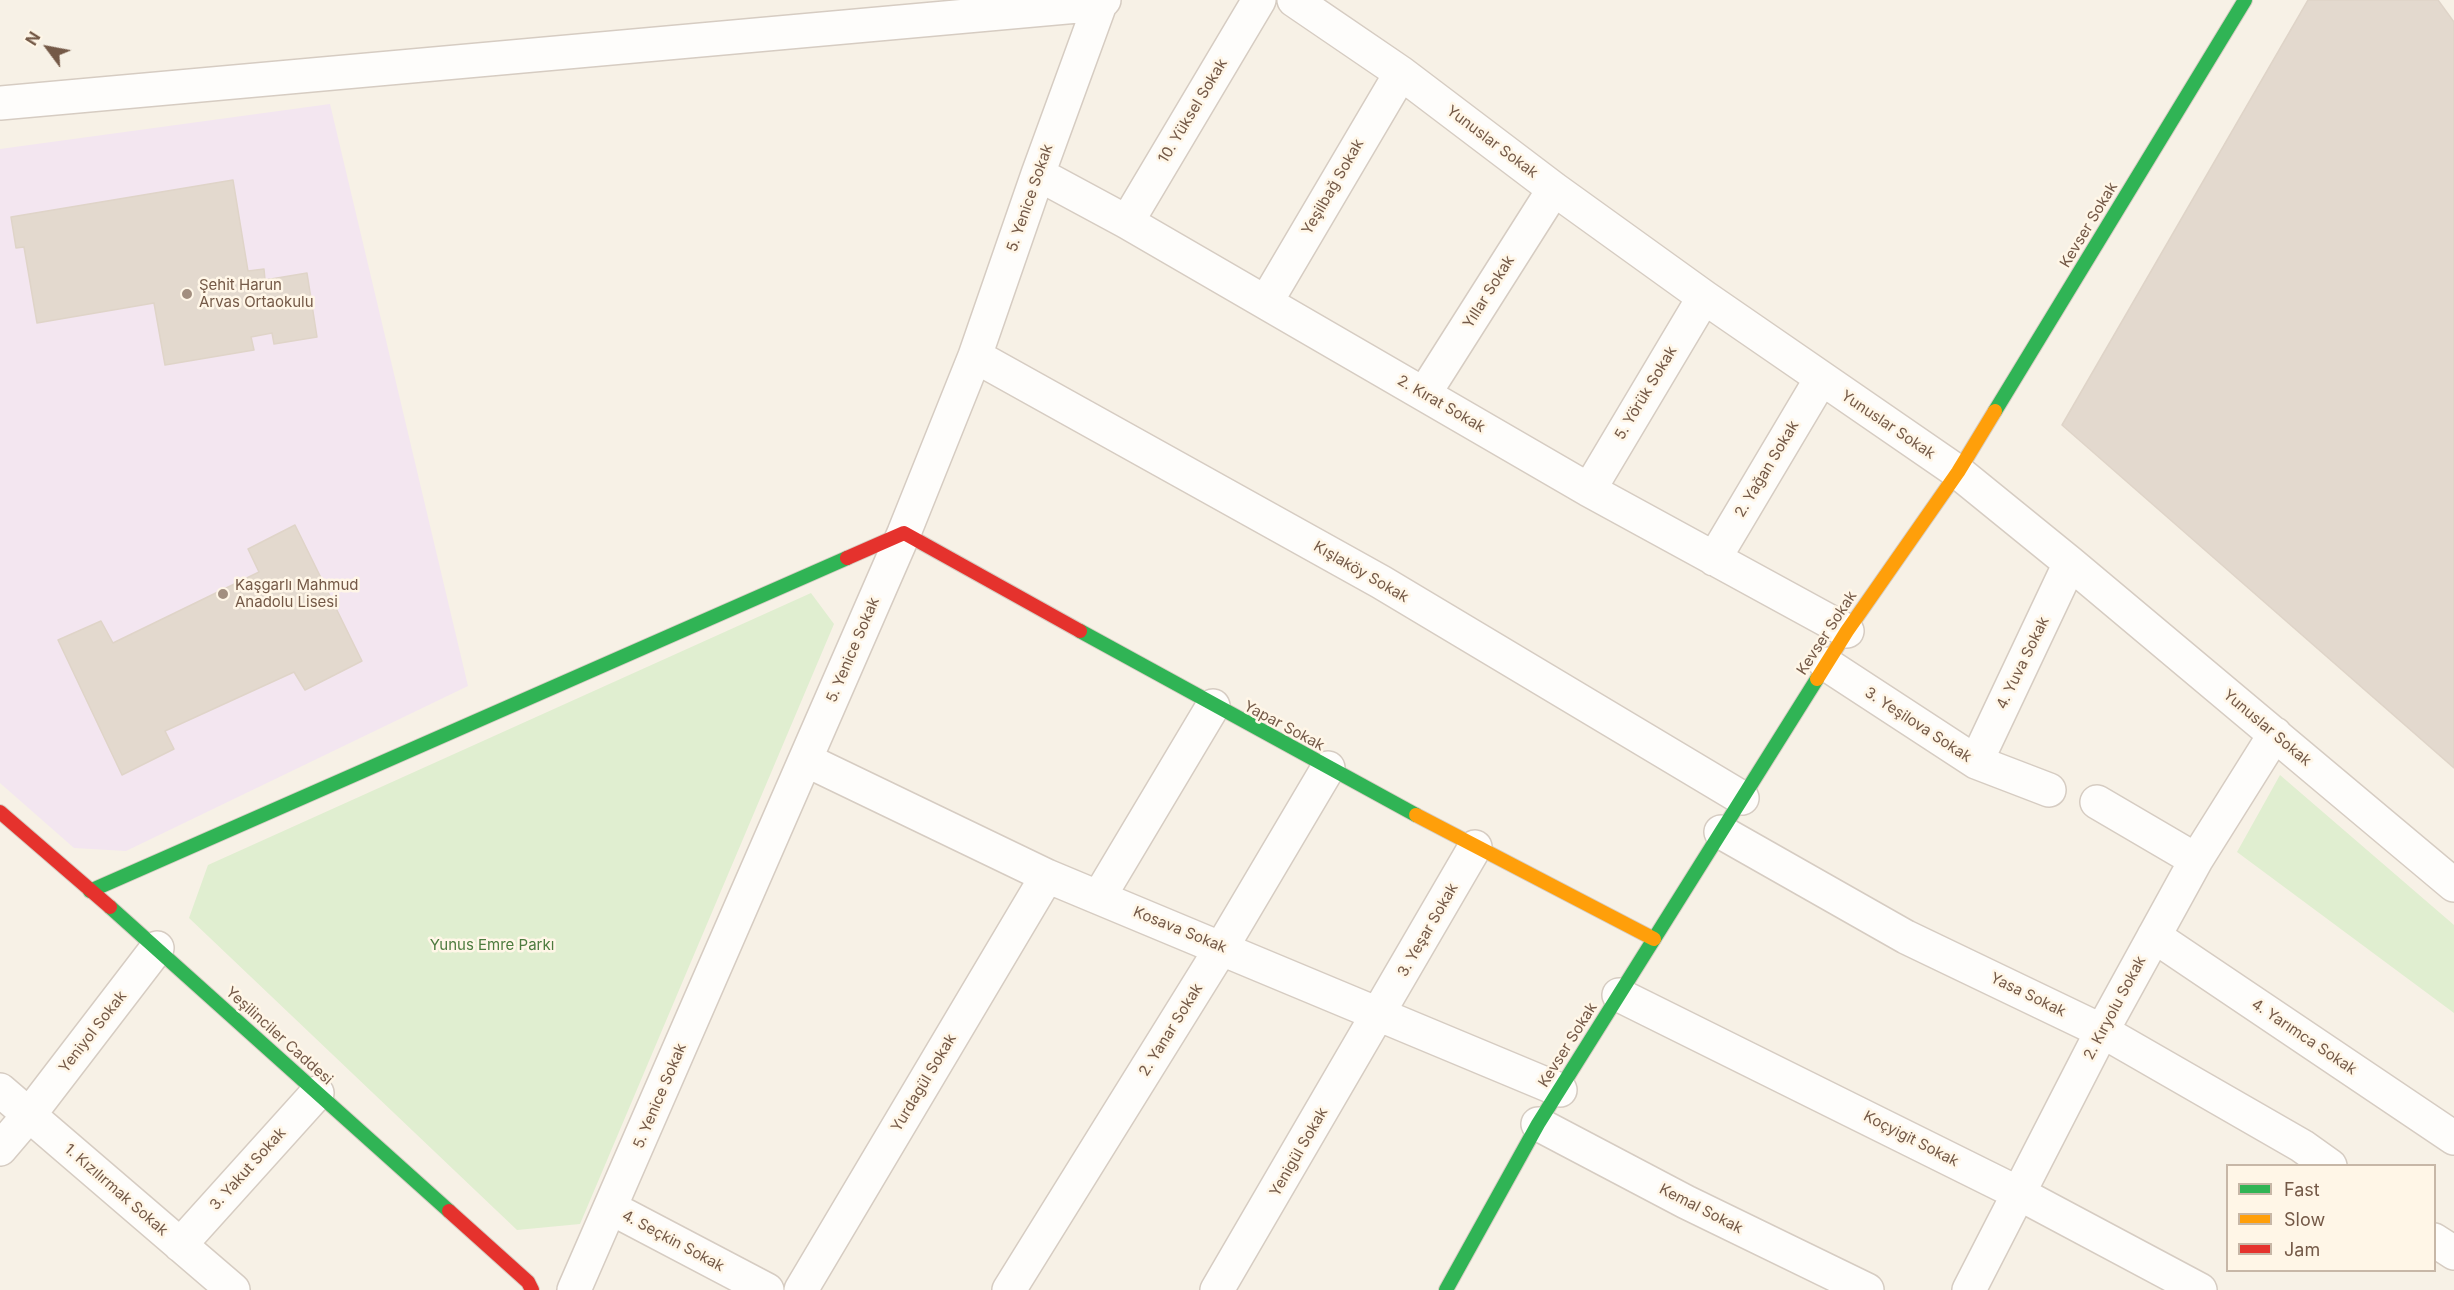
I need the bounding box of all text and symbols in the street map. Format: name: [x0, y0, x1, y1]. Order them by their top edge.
north arrow: [18, 18, 78, 78]
text: N: [21, 28, 44, 49]
street label: 10. Yüksel Sokak: [1155, 56, 1231, 166]
street label: Yunuslar Sokak: [1443, 102, 1541, 182]
street label: Yeşilbağ Sokak: [1298, 136, 1368, 238]
street label: 5. Yenice Sokak: [1003, 142, 1057, 254]
street label: Kevser Sokak: [2056, 179, 2122, 271]
street label: Yıllar Sokak: [1460, 252, 1518, 332]
place label: Şehit Harun Arvas Ortaokulu: [199, 276, 313, 311]
marker: Şehit Harun Arvas Ortaokulu: [180, 287, 194, 301]
street label: 5. Yörük Sokak: [1611, 343, 1681, 443]
street label: 2. Kırat Sokak: [1394, 372, 1488, 436]
street label: Yunuslar Sokak: [1838, 387, 1938, 463]
street label: 2. Yağan Sokak: [1731, 417, 1803, 521]
street label: Kışlaköy Sokak: [1310, 538, 1412, 606]
place label: Kaşgarlı Mahmud Anadolu Lisesi: [235, 576, 358, 611]
marker: Kaşgarlı Mahmud Anadolu Lisesi: [216, 587, 230, 601]
street label: Kevser Sokak: [1793, 588, 1861, 678]
street label: 5. Yenice Sokak: [823, 595, 883, 705]
street label: 4. Yuva Sokak: [1993, 614, 2053, 712]
street label: 3. Yeşilova Sokak: [1861, 684, 1975, 766]
street label: Yunuslar Sokak: [2219, 686, 2315, 770]
street label: Yapar Sokak: [1241, 697, 1327, 755]
street label: 3. Yeşar Sokak: [1394, 880, 1462, 980]
street label: Kosava Sokak: [1131, 903, 1229, 957]
park label: Yunus Emre Parkı: [430, 936, 554, 954]
street label: 2. Kıryolu Sokak: [2080, 953, 2150, 1063]
street label: Yasa Sokak: [1987, 969, 2069, 1021]
street label: 2. Yanar Sokak: [1135, 980, 1207, 1080]
street label: Yeşilinciler Caddesi: [222, 983, 336, 1089]
street label: Yeniyol Sokak: [56, 988, 130, 1076]
street label: 4. Yarımca Sokak: [2248, 995, 2360, 1079]
street label: Kevser Sokak: [1535, 999, 1601, 1091]
street label: Yurdagül Sokak: [888, 1031, 960, 1135]
street label: 5. Yenice Sokak: [630, 1041, 690, 1151]
street label: Yenigül Sokak: [1266, 1104, 1332, 1200]
street label: Koçyigit Sokak: [1860, 1107, 1962, 1171]
street label: 3. Yakut Sokak: [206, 1124, 290, 1214]
street label: 1. Kızılırmak Sokak: [61, 1140, 171, 1240]
legend: [2226, 1164, 2436, 1272]
text: Fast: [2284, 1179, 2320, 1200]
street label: Kemal Sokak: [1656, 1180, 1746, 1238]
street label: 4. Seçkin Sokak: [619, 1207, 727, 1275]
text: Slow: [2284, 1209, 2325, 1230]
text: Jam: [2284, 1239, 2320, 1260]

